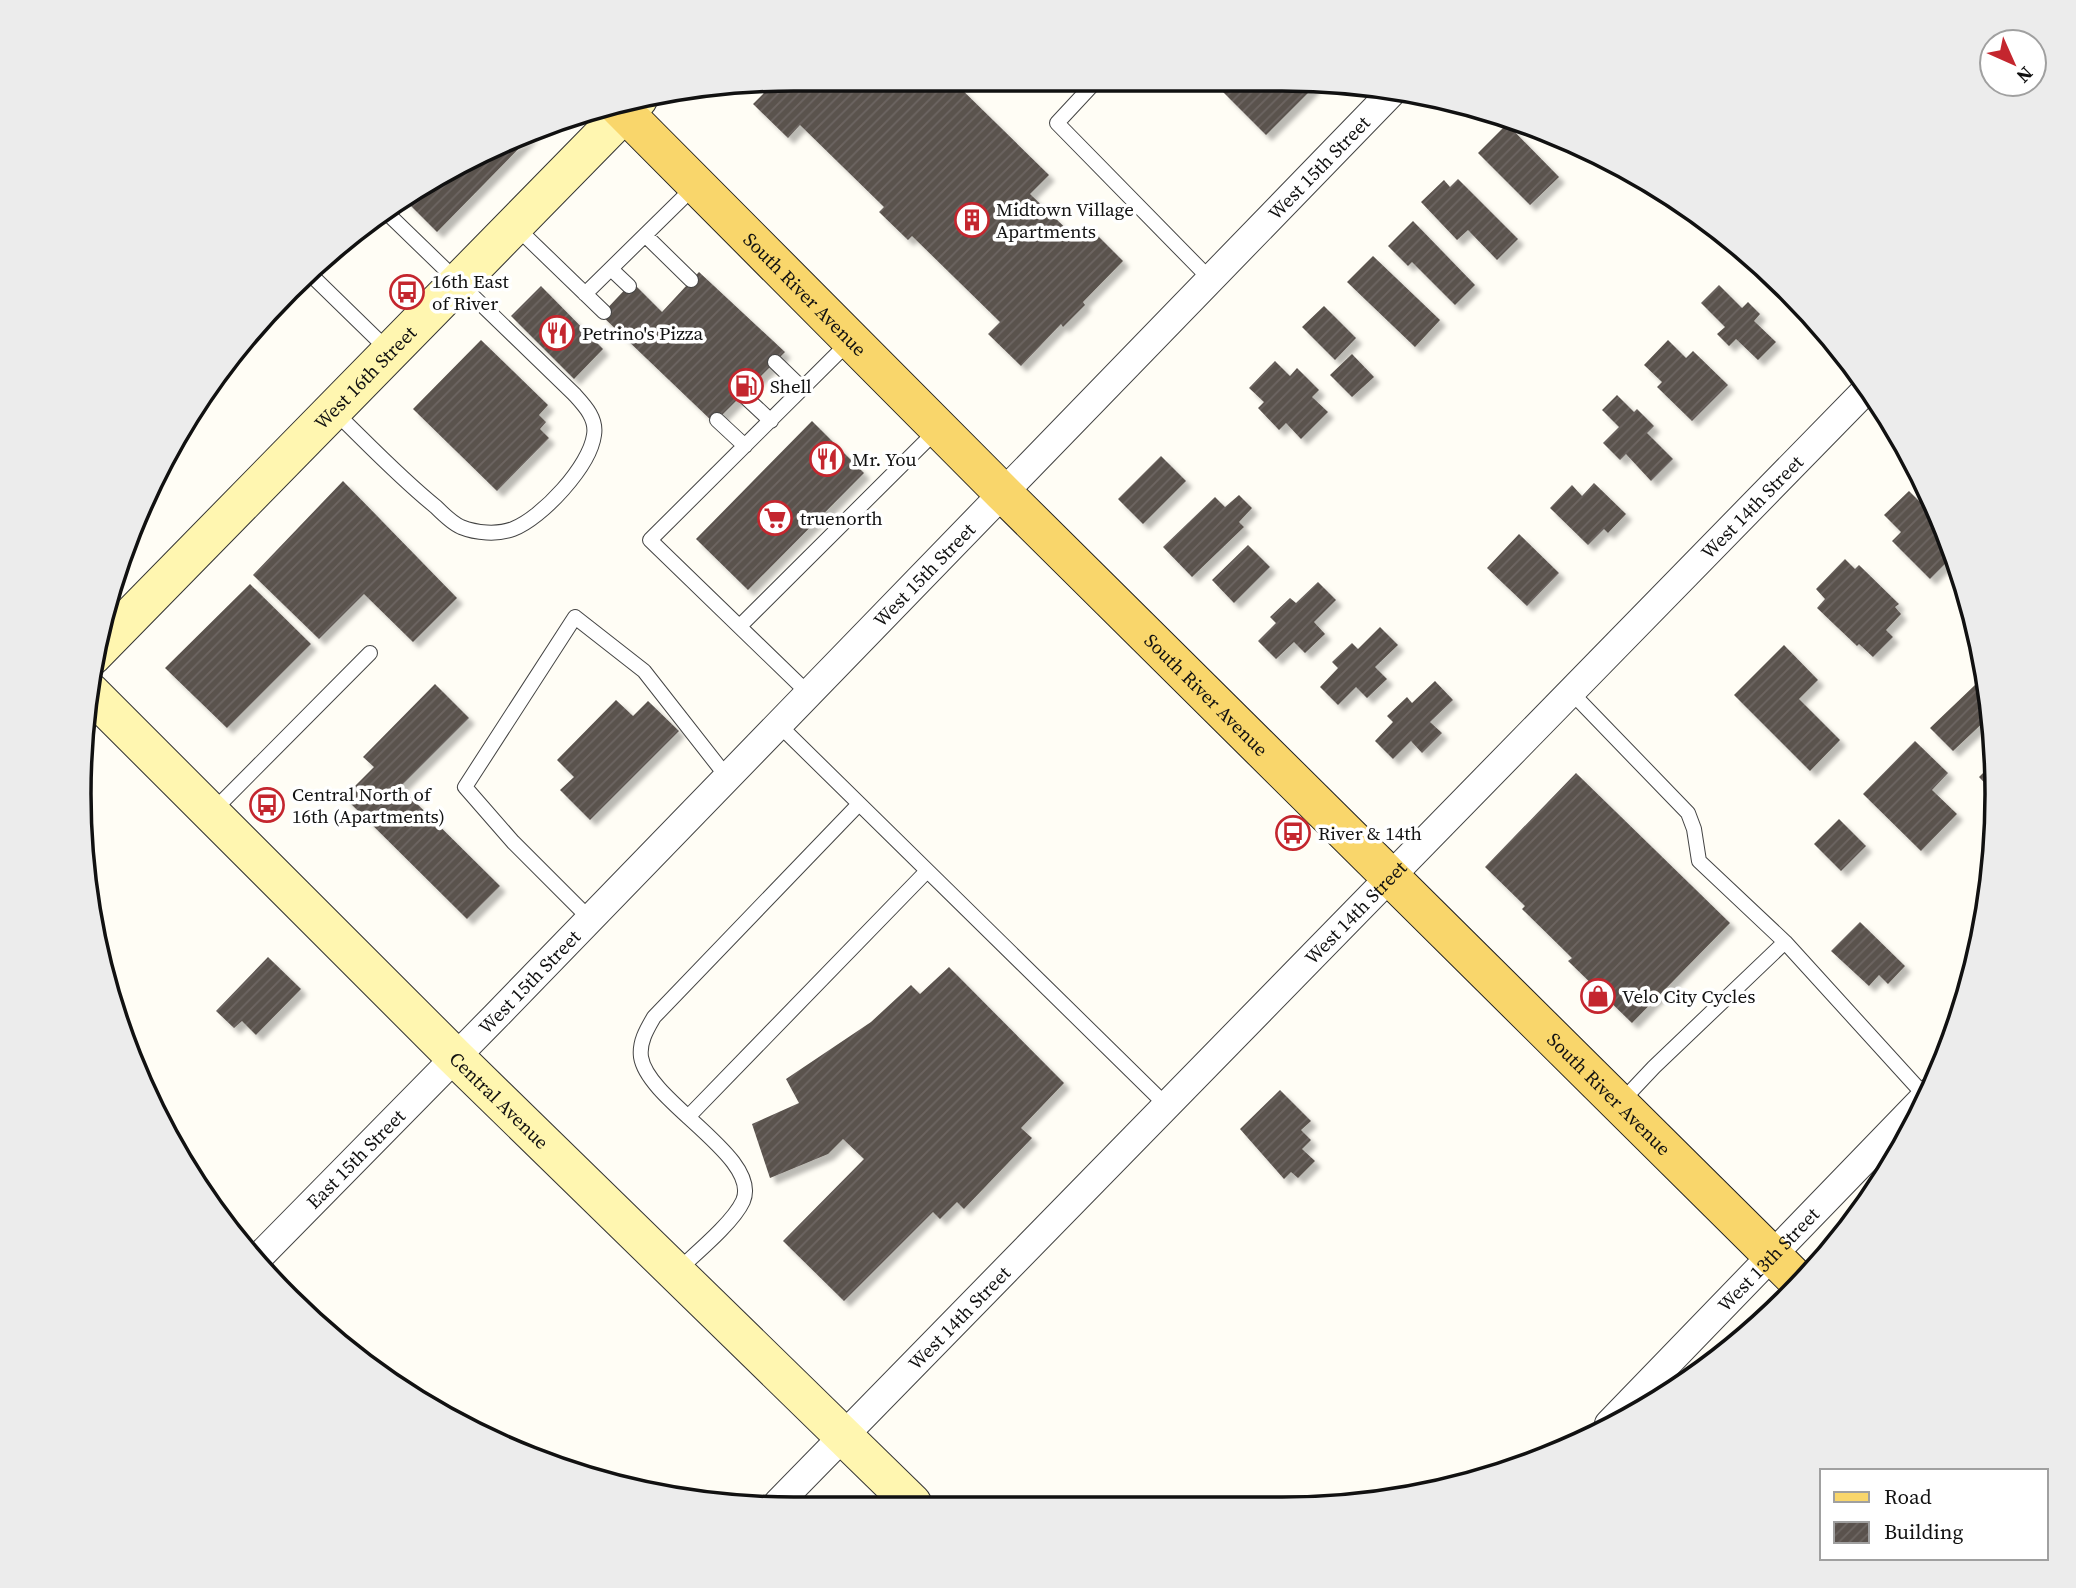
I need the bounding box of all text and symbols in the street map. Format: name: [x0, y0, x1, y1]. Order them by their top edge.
north arrow: [1978, 28, 2048, 98]
text: N: [2011, 61, 2039, 89]
street label: West 15th Street: [1262, 109, 1376, 225]
place label: Midtown Village Apartments: [996, 196, 1134, 244]
building icon: Midtown Village Apartments: [953, 201, 991, 239]
street label: South River Avenue: [738, 227, 872, 362]
place label: 16th East of River: [432, 268, 509, 316]
bus stop icon: 16th East of River: [388, 273, 426, 311]
restaurant icon: Petrino's Pizza: [538, 314, 576, 352]
street label: West 16th Street: [308, 319, 422, 435]
place label: Petrino's Pizza: [582, 320, 703, 346]
fuel station icon: Shell: [727, 367, 765, 405]
place label: Shell: [770, 373, 812, 399]
restaurant icon: Mr. You: [808, 440, 846, 478]
place label: Mr. You: [852, 446, 917, 472]
street label: West 14th Street: [1695, 449, 1809, 565]
supermarket icon: truenorth: [756, 499, 794, 537]
place label: truenorth: [800, 505, 883, 531]
street label: West 15th Street: [867, 516, 981, 632]
street label: South River Avenue: [1139, 627, 1274, 762]
place label: Central North of 16th (Apartments): [292, 781, 445, 829]
bus stop icon: Central North of 16th (Apartments): [248, 786, 286, 824]
bus stop icon: River & 14th: [1274, 814, 1312, 852]
place label: River & 14th: [1318, 820, 1422, 846]
street label: West 14th Street: [1299, 854, 1413, 970]
street label: West 15th Street: [473, 923, 586, 1039]
shop icon: Velo City Cycles: [1579, 977, 1617, 1015]
place label: Velo City Cycles: [1622, 983, 1755, 1009]
street label: South River Avenue: [1541, 1027, 1677, 1161]
street label: Central Avenue: [444, 1046, 555, 1155]
street label: East 15th Street: [301, 1103, 411, 1214]
street label: West 13th Street: [1712, 1201, 1825, 1317]
street label: West 14th Street: [902, 1260, 1016, 1375]
legend: [1820, 1469, 2048, 1560]
text: Road: [1884, 1482, 1932, 1511]
text: Building: [1884, 1517, 1963, 1546]

